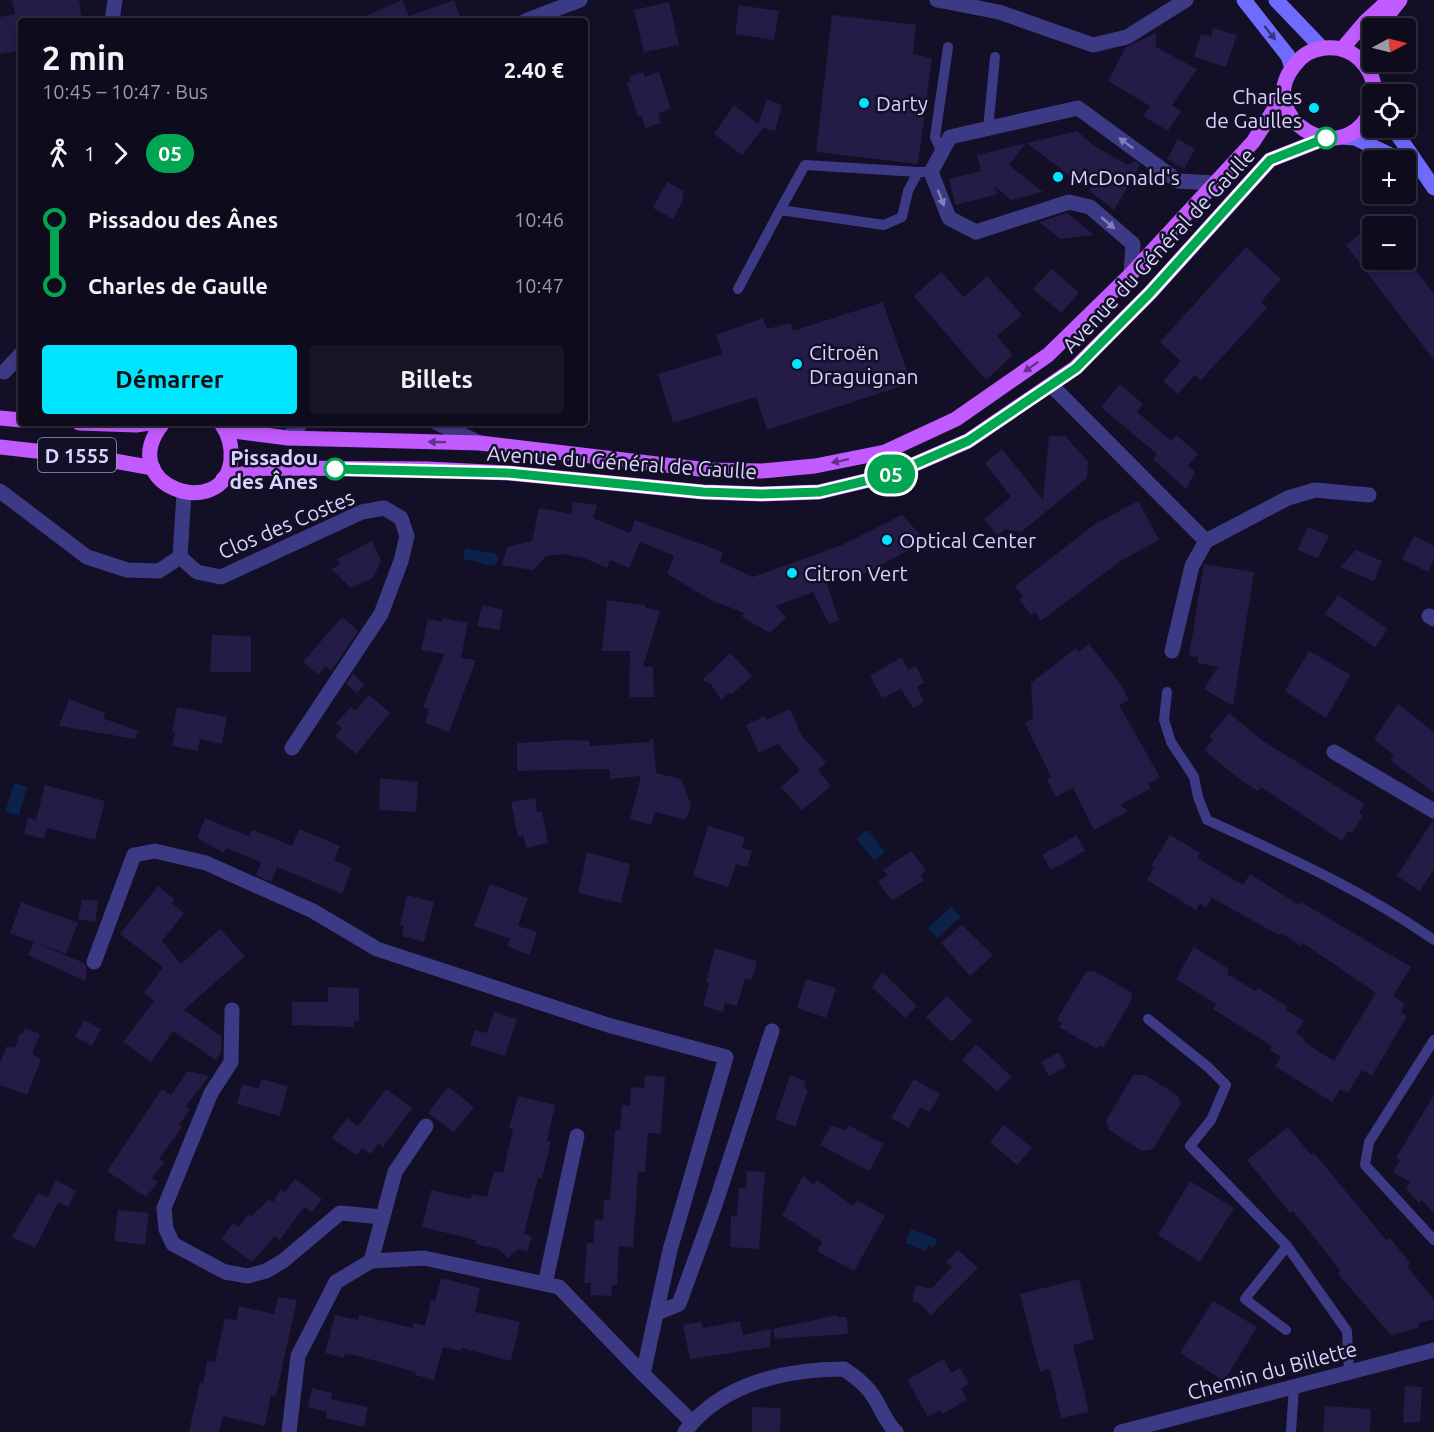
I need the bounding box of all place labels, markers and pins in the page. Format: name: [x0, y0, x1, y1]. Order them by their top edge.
place label: Charles de Gaulles: [1205, 84, 1302, 132]
place label: Darty: [876, 91, 928, 115]
marker: Darty: [857, 96, 871, 110]
marker: Charles de Gaulles: [1307, 101, 1321, 115]
unlabelled marker: [1315, 127, 1337, 149]
place label: McDonald's: [1070, 165, 1180, 189]
marker: McDonald's: [1051, 170, 1065, 184]
place label: Citroën Draguignan: [809, 340, 919, 388]
marker: Citroën Draguignan: [790, 357, 804, 371]
place label: Pissadou des Ânes: [229, 445, 318, 493]
marker: Pissadou des Ânes: [324, 458, 346, 480]
place label: Optical Center: [899, 528, 1036, 552]
marker: Optical Center: [880, 533, 894, 547]
place label: Citron Vert: [804, 561, 908, 585]
marker: Citron Vert: [785, 566, 799, 580]

